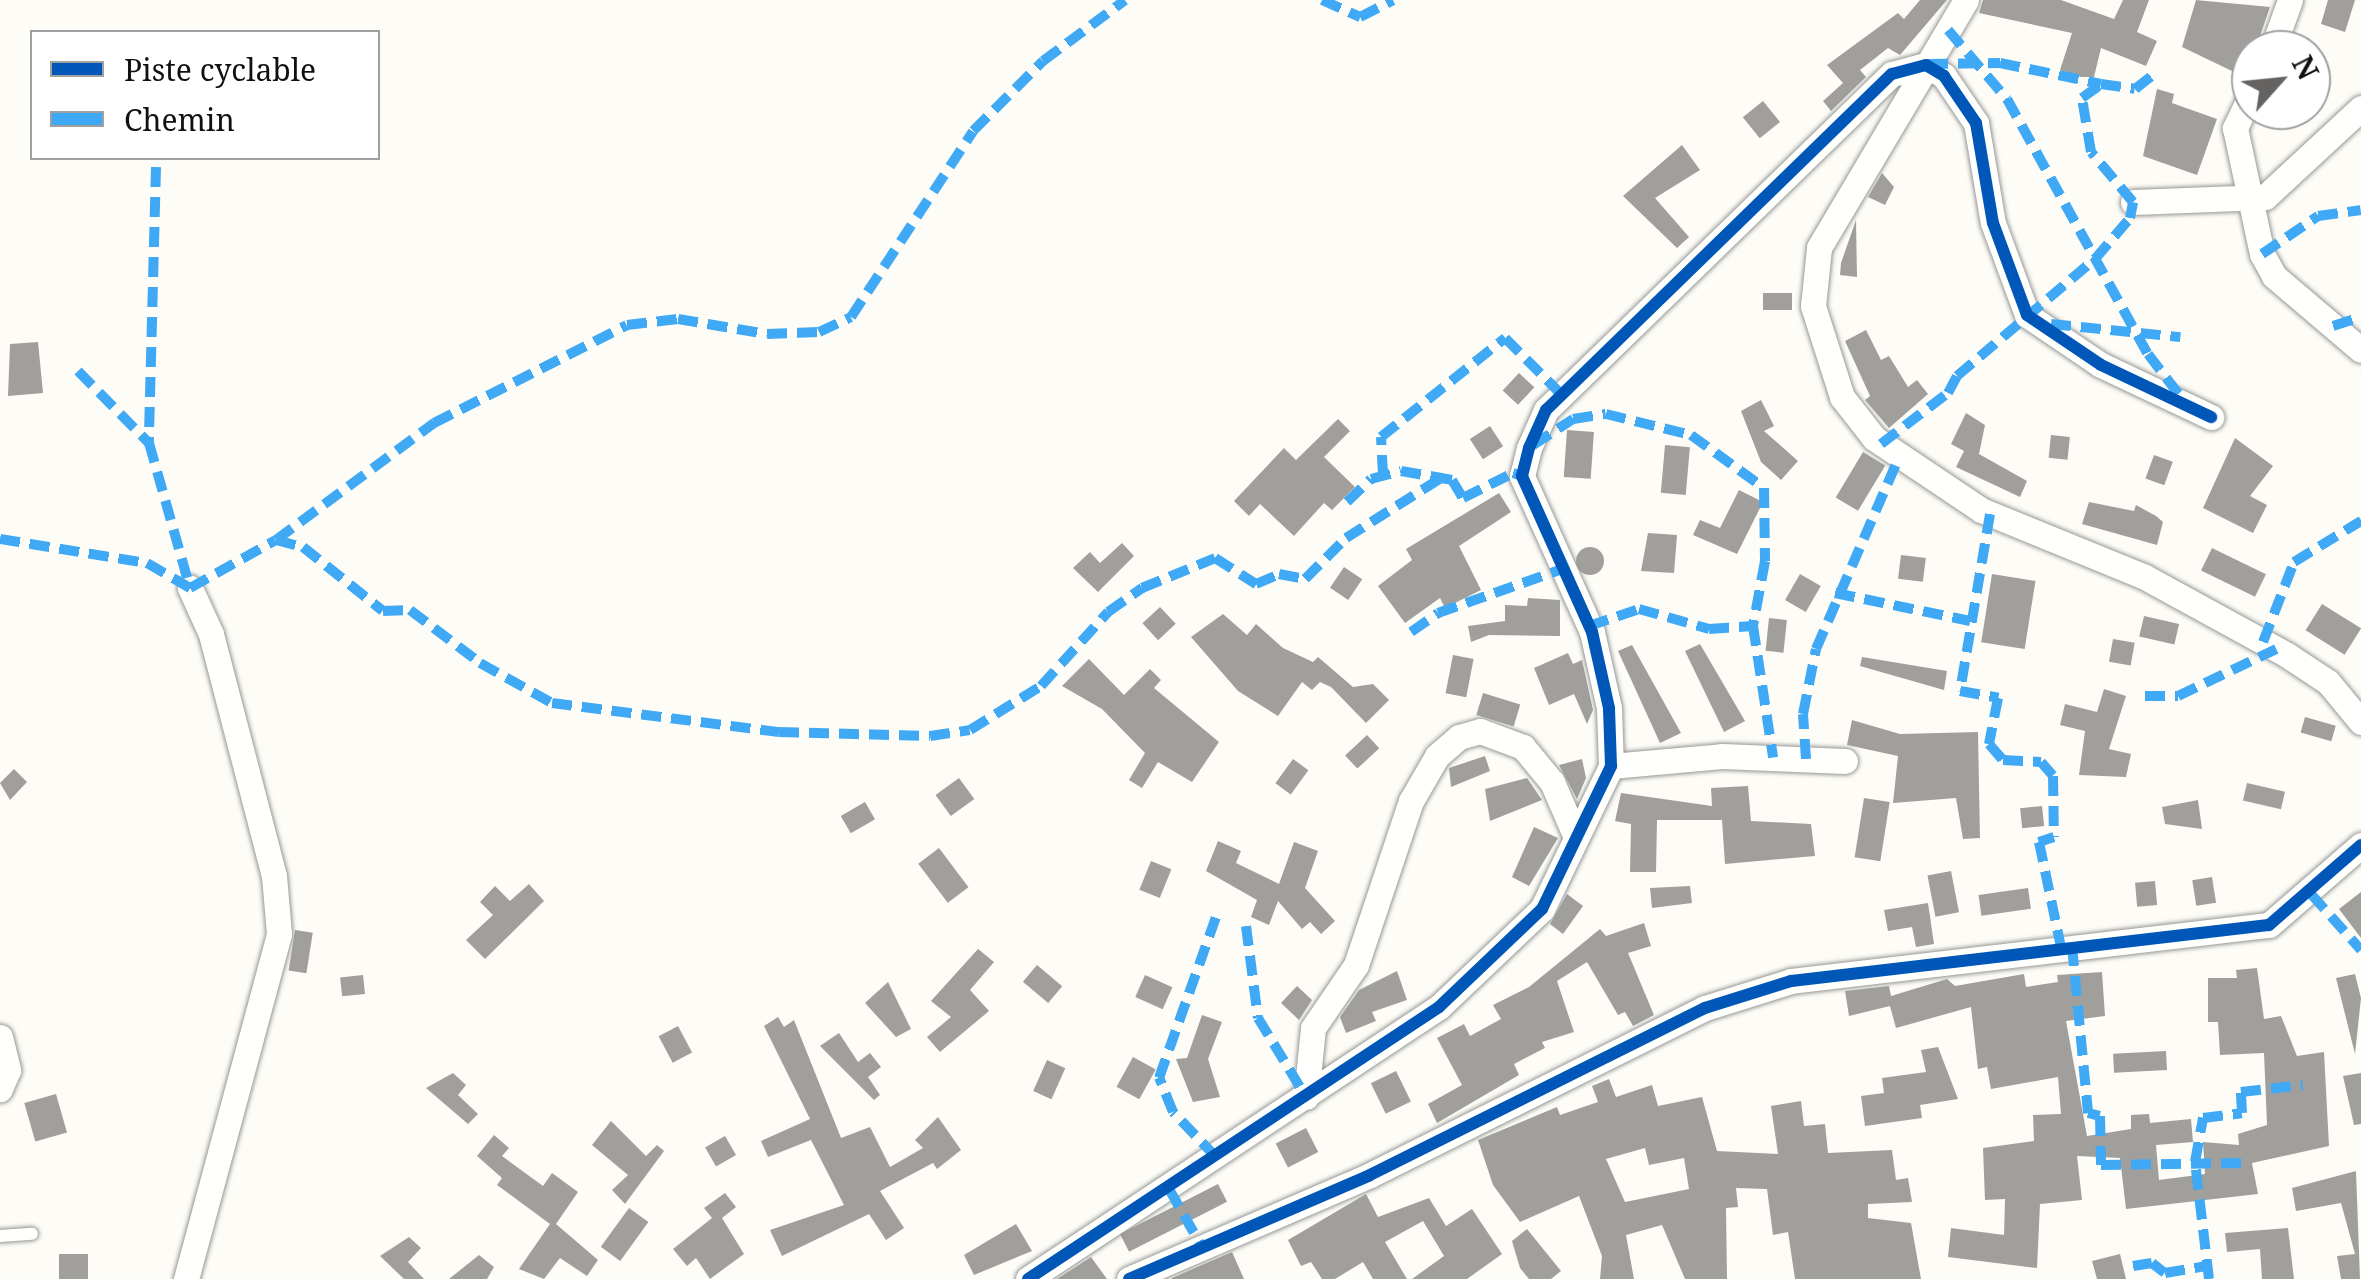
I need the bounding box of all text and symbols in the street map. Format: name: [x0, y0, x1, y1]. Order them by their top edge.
legend: [30, 30, 380, 160]
north arrow: [2231, 30, 2331, 130]
text: Piste cyclable: [124, 49, 316, 90]
text: N: [2284, 49, 2328, 86]
text: Chemin: [124, 99, 235, 140]

